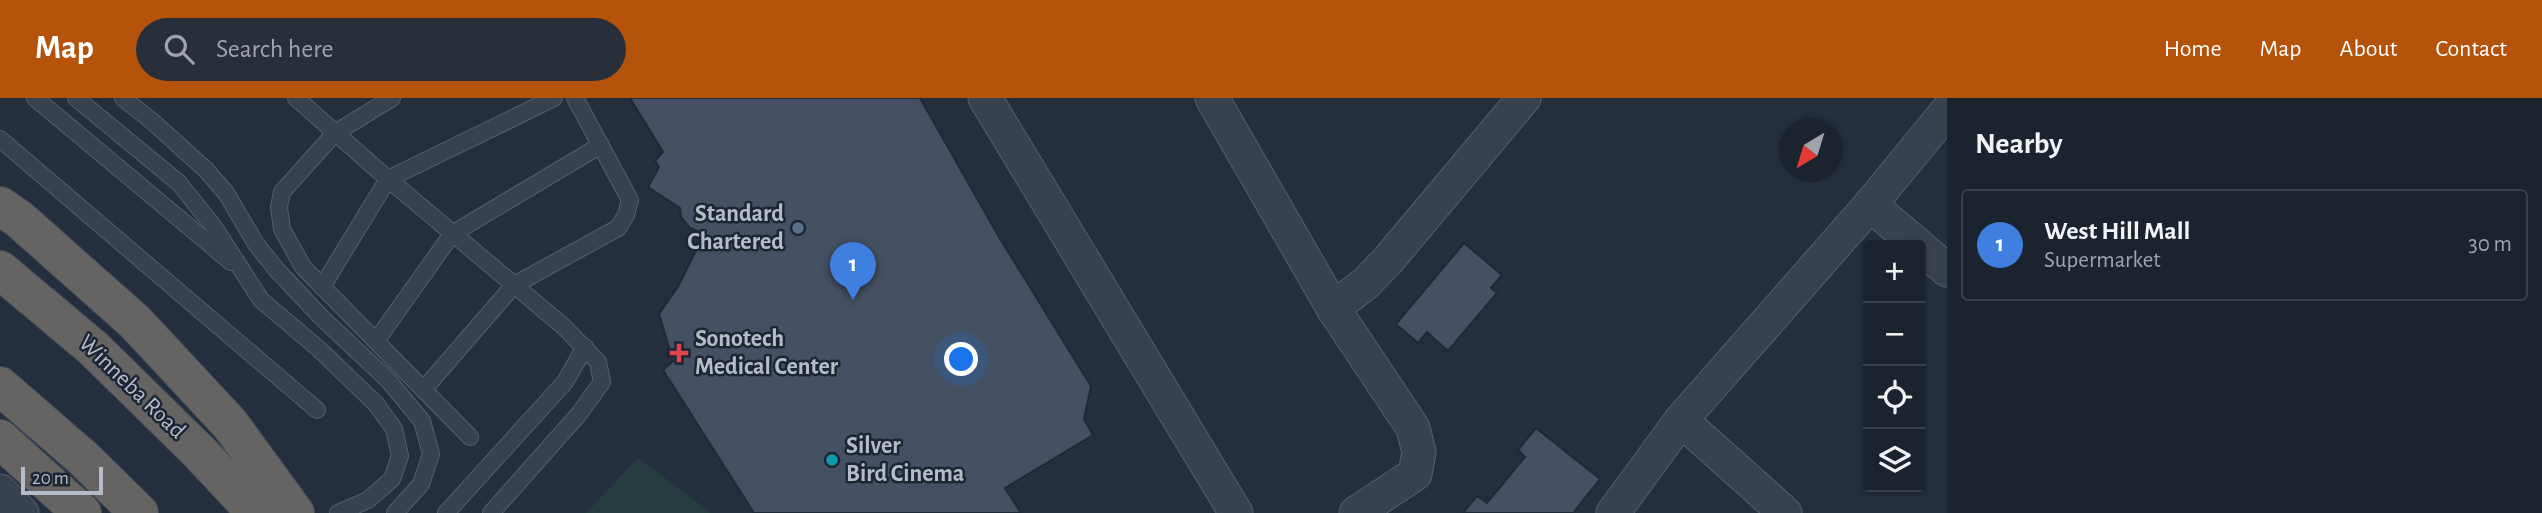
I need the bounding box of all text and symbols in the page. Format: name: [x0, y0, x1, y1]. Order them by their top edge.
search box: [136, 18, 626, 81]
icon: search: [160, 30, 198, 68]
text: Map: [35, 32, 94, 65]
text: Search here: [216, 36, 334, 62]
text: Home: [2164, 37, 2222, 61]
text: Map: [2260, 37, 2302, 61]
text: About: [2340, 37, 2397, 61]
text: Contact: [2435, 37, 2507, 61]
north arrow: [1779, 119, 1842, 182]
text: Nearby: [1975, 129, 2063, 159]
place label: Standard Chartered: [687, 202, 784, 254]
text: West Hill Mall: [2044, 218, 2190, 244]
marker: Standard Chartered: [790, 220, 806, 236]
text: 1: [1996, 233, 2004, 256]
text: 30 m: [2468, 233, 2512, 256]
map controls: [1863, 240, 1926, 492]
button: +: [1863, 240, 1926, 303]
pin: 1: [830, 242, 876, 300]
text: Supermarket: [2044, 249, 2161, 272]
button: −: [1863, 303, 1926, 366]
place label: Sonotech Medical Center: [695, 327, 839, 379]
street label: Winneba Road: [74, 330, 190, 444]
your location: [944, 342, 978, 376]
marker: Sonotech Medical Center: [669, 343, 689, 363]
button: locate: [1863, 366, 1926, 429]
button: layers: [1863, 429, 1926, 492]
place label: Silver Bird Cinema: [846, 434, 964, 486]
marker: Silver Bird Cinema: [824, 452, 840, 468]
scale bar: [21, 464, 103, 496]
text: 20 m: [32, 469, 69, 488]

